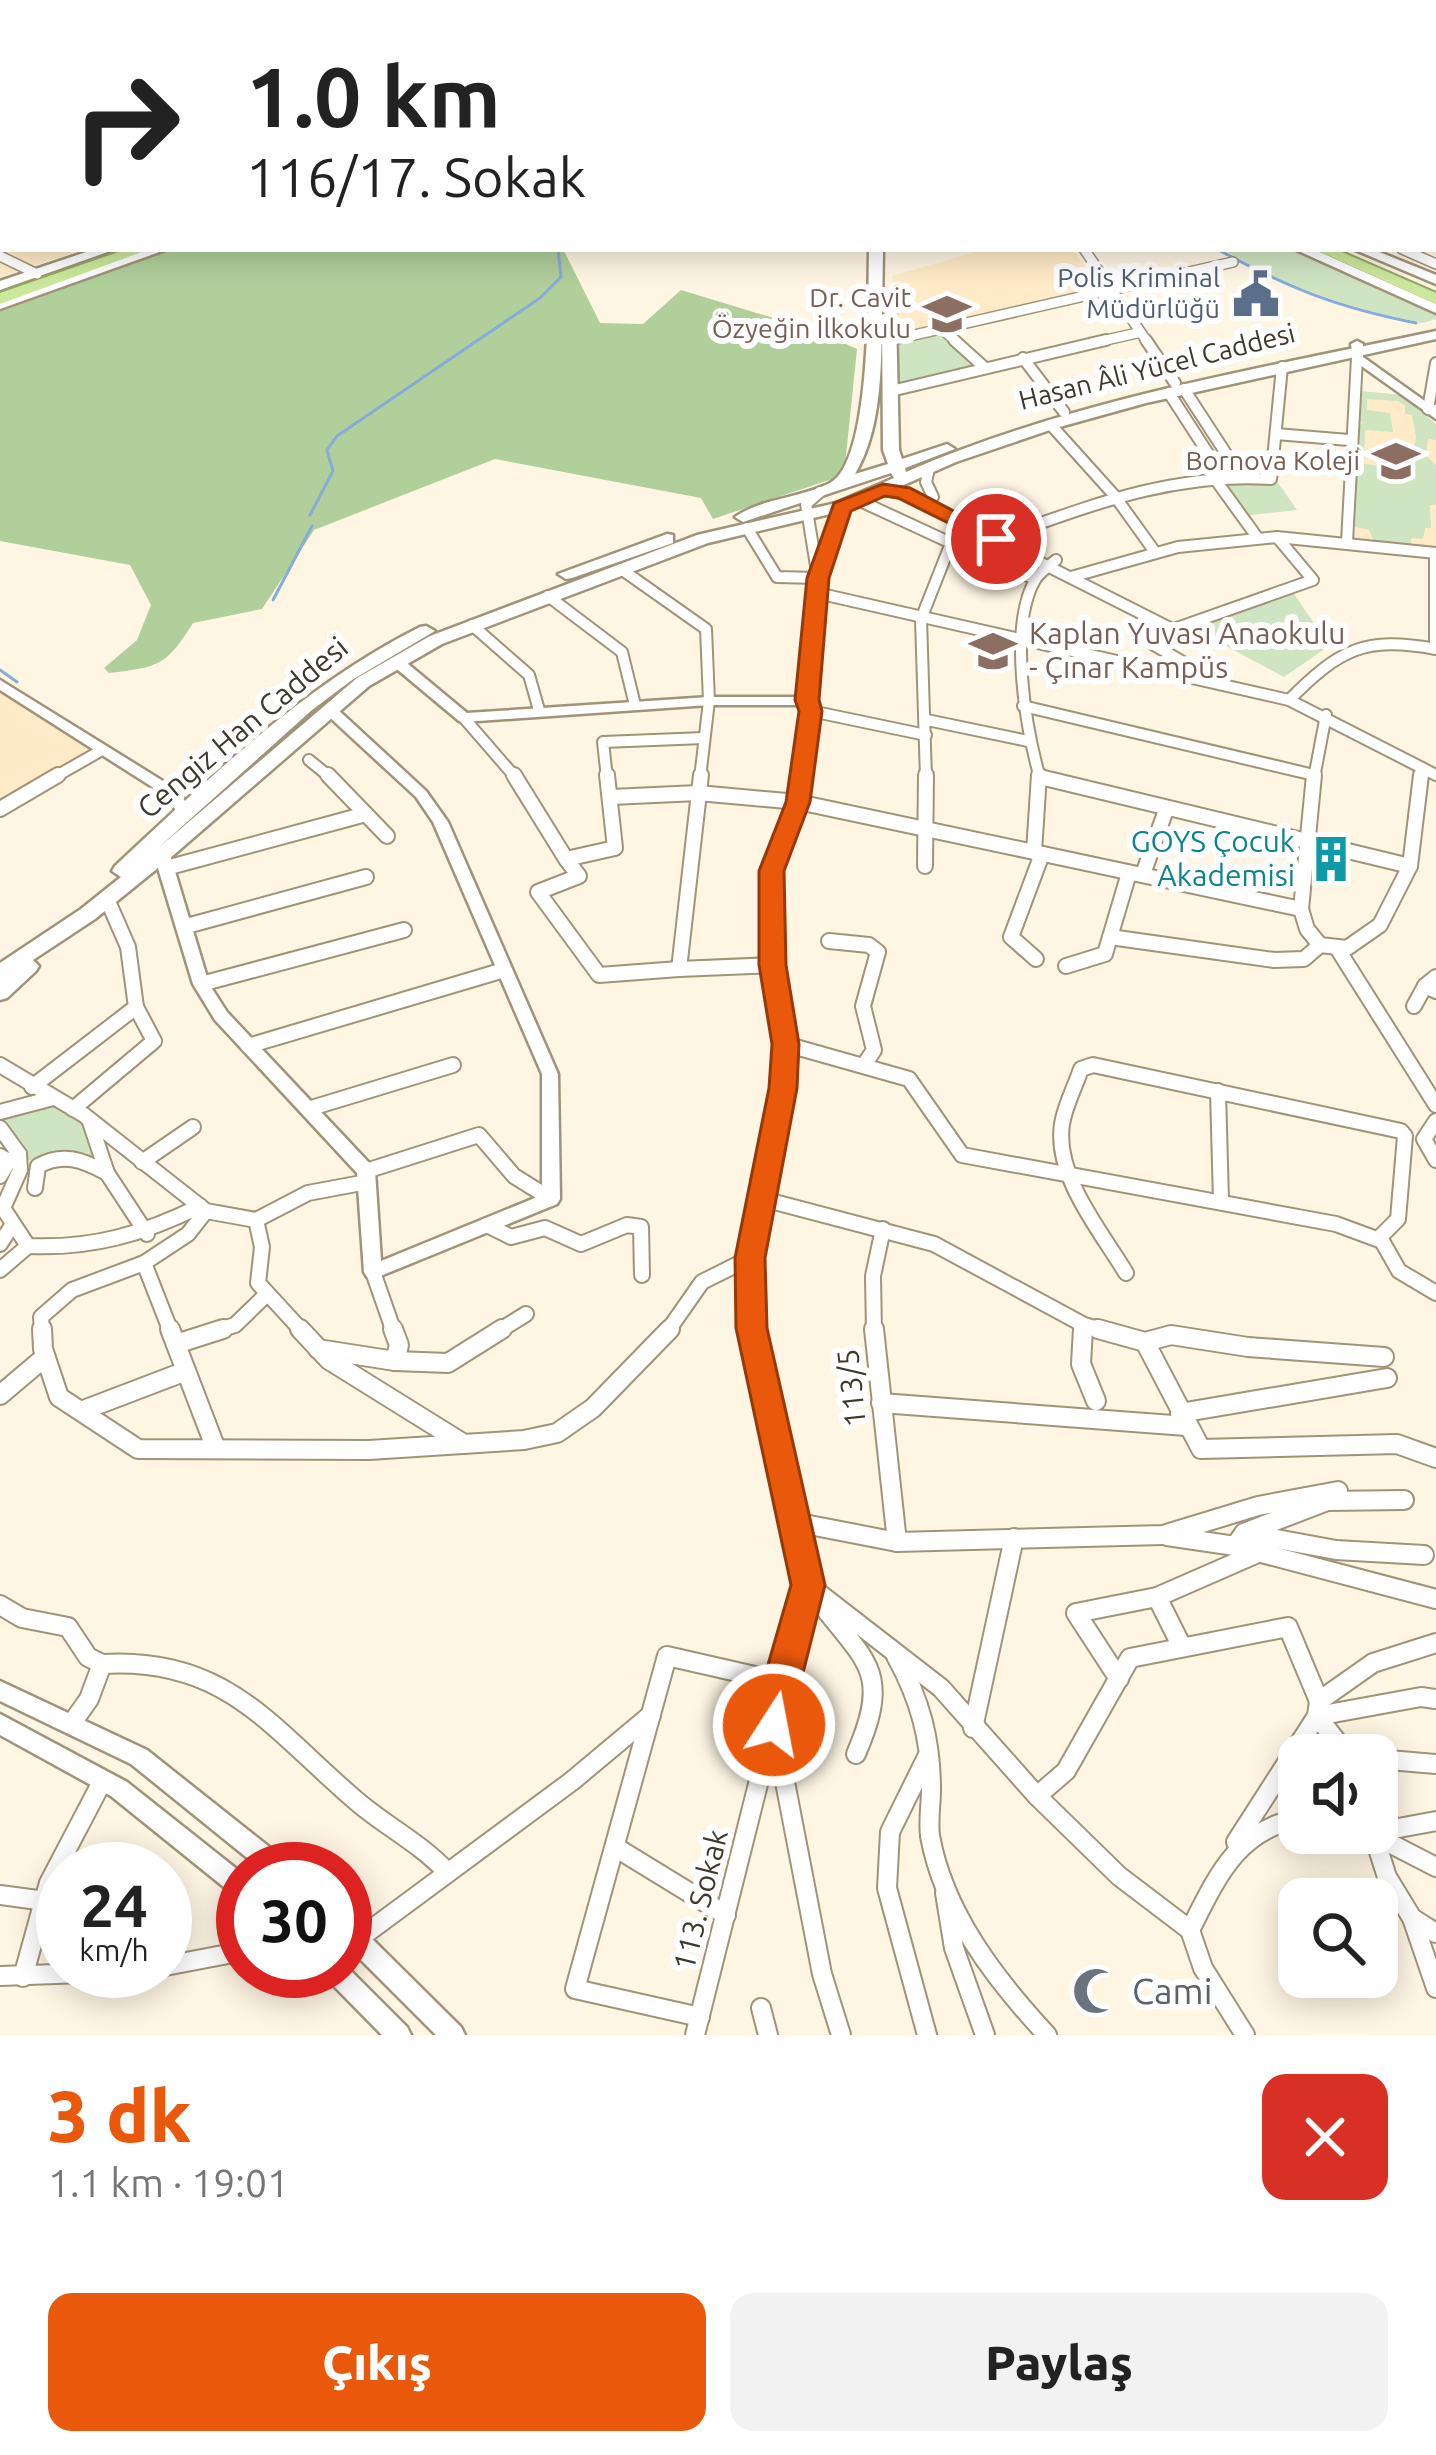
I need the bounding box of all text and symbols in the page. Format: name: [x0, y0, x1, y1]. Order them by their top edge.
icon: right: [48, 48, 204, 204]
text: 1.0 km: [246, 49, 501, 143]
text: 116/17. Sokak: [246, 147, 586, 207]
place label: Polis Kriminal Müdürlüğü: [1057, 262, 1220, 323]
public building icon: Polis Kriminal Müdürlüğü: [1231, 269, 1281, 319]
place label: Dr. Cavit Özyeğin İlkokulu: [712, 282, 911, 343]
school or university icon: Dr. Cavit Özyeğin İlkokulu: [922, 289, 972, 339]
street label: Hasan Âli Yücel Caddesi: [1016, 317, 1298, 415]
school or university icon: Bornova Koleji: [1371, 436, 1421, 486]
place label: Bornova Koleji: [1185, 445, 1360, 475]
pin: [945, 488, 1047, 590]
icon: arrive: [963, 506, 1029, 572]
place label: Kaplan Yuvası Anaokulu - Çınar Kampüs: [1029, 616, 1345, 684]
school or university icon: Kaplan Yuvası Anaokulu - Çınar Kampüs: [968, 626, 1018, 676]
street label: Cengiz Han Caddesi: [131, 630, 354, 825]
place label: GOYS Çocuk Akademisi: [1131, 824, 1295, 892]
building icon: GOYS Çocuk Akademisi: [1306, 834, 1356, 884]
street label: 113/5: [830, 1347, 872, 1429]
position arrow: [711, 1662, 837, 1788]
map controls: [1278, 1734, 1398, 1998]
button: sound: [1278, 1734, 1398, 1854]
street label: 113. Sokak: [666, 1826, 734, 1974]
speed limit sign: 30: [216, 1842, 372, 1998]
text: 24: [80, 1871, 148, 1938]
button: search: [1278, 1878, 1398, 1998]
text: km/h: [79, 1933, 149, 1967]
mosque icon: Cami: [1071, 1966, 1121, 2016]
place label: Cami: [1132, 1970, 1212, 2011]
button: close: [1262, 2074, 1388, 2200]
text: 3 dk: [48, 2075, 191, 2156]
text: 1.1 km · 19:01: [48, 2161, 289, 2204]
button: Çıkış: [48, 2293, 706, 2431]
button: Paylaş: [730, 2293, 1388, 2431]

